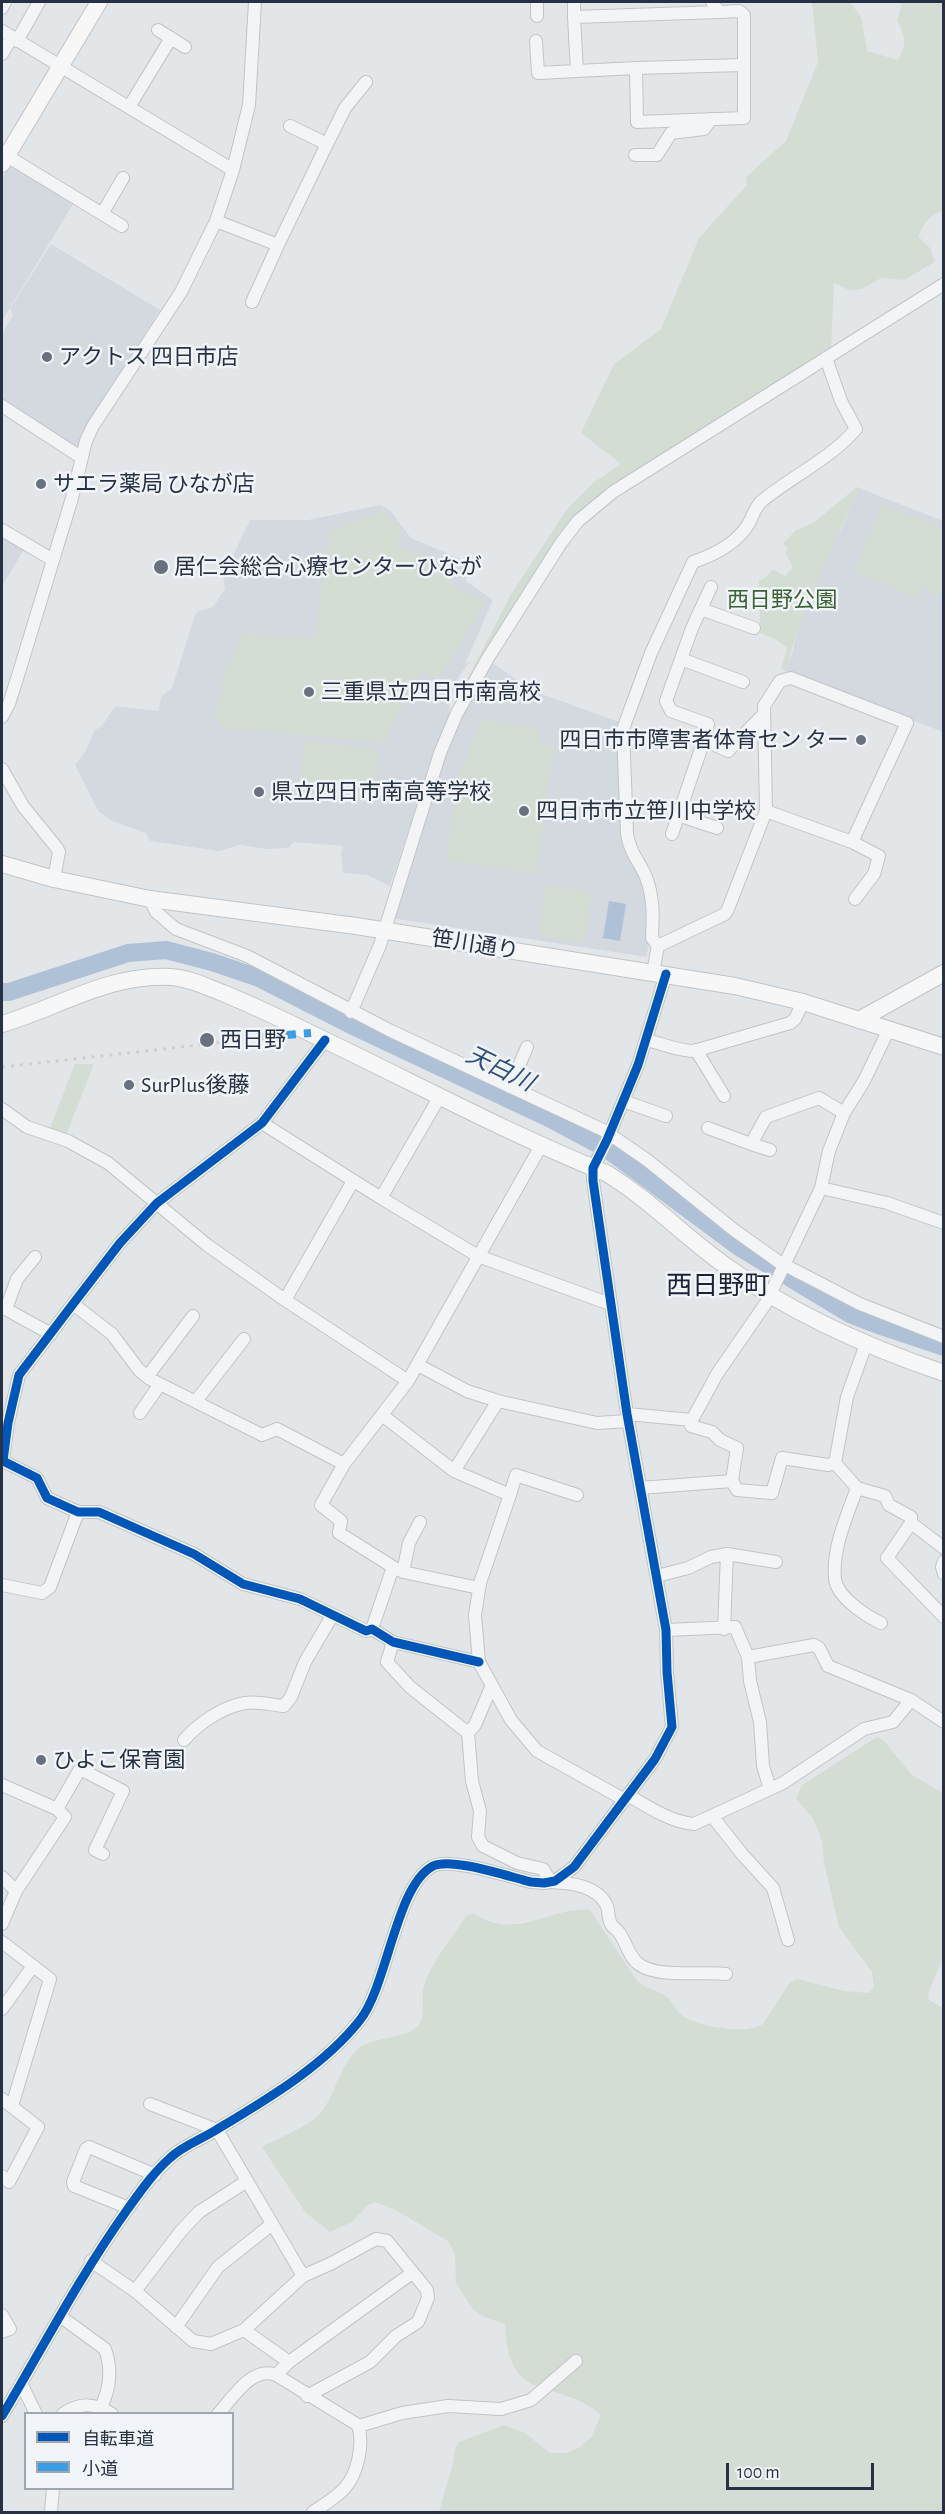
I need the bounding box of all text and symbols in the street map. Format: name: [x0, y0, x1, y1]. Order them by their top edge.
place label: アクトス 四日市店: [59, 344, 239, 370]
marker: アクトス 四日市店: [40, 350, 54, 364]
place label: サエラ薬局 ひなが店: [53, 471, 255, 497]
marker: サエラ薬局 ひなが店: [34, 477, 48, 491]
place label: 居仁会総合心療センターひなが: [174, 554, 482, 580]
marker: 居仁会総合心療センターひなが: [152, 558, 170, 576]
park label: 西日野公園: [727, 587, 837, 613]
place label: 三重県立四日市南高校: [321, 679, 541, 705]
marker: 三重県立四日市南高校: [302, 685, 316, 699]
place label: 四日市市障害者体育セン ター: [559, 727, 849, 753]
marker: 四日市市障害者体育セン ター: [854, 733, 868, 747]
place label: 県立四日市南高等学校: [271, 779, 491, 805]
marker: 県立四日市南高等学校: [252, 785, 266, 799]
place label: 四日市市立笹川中学校: [536, 798, 756, 824]
marker: 四日市市立笹川中学校: [517, 804, 531, 818]
street label: 笹川通り: [429, 925, 521, 965]
place label: 西日野: [220, 1027, 286, 1053]
marker: 西日野: [198, 1031, 216, 1049]
water label: 天白川: [461, 1040, 539, 1098]
place label: SurPlus後藤: [141, 1072, 250, 1098]
marker: SurPlus後藤: [122, 1078, 136, 1092]
district label: 西日野町: [666, 1270, 770, 1302]
place label: ひよこ保育園: [53, 1747, 185, 1773]
marker: ひよこ保育園: [34, 1753, 48, 1767]
legend: [24, 2412, 234, 2490]
text: 自転車道: [82, 2431, 154, 2449]
scale bar: [729, 2451, 878, 2489]
text: 小道: [82, 2461, 118, 2479]
text: 100 m: [737, 2464, 780, 2482]

